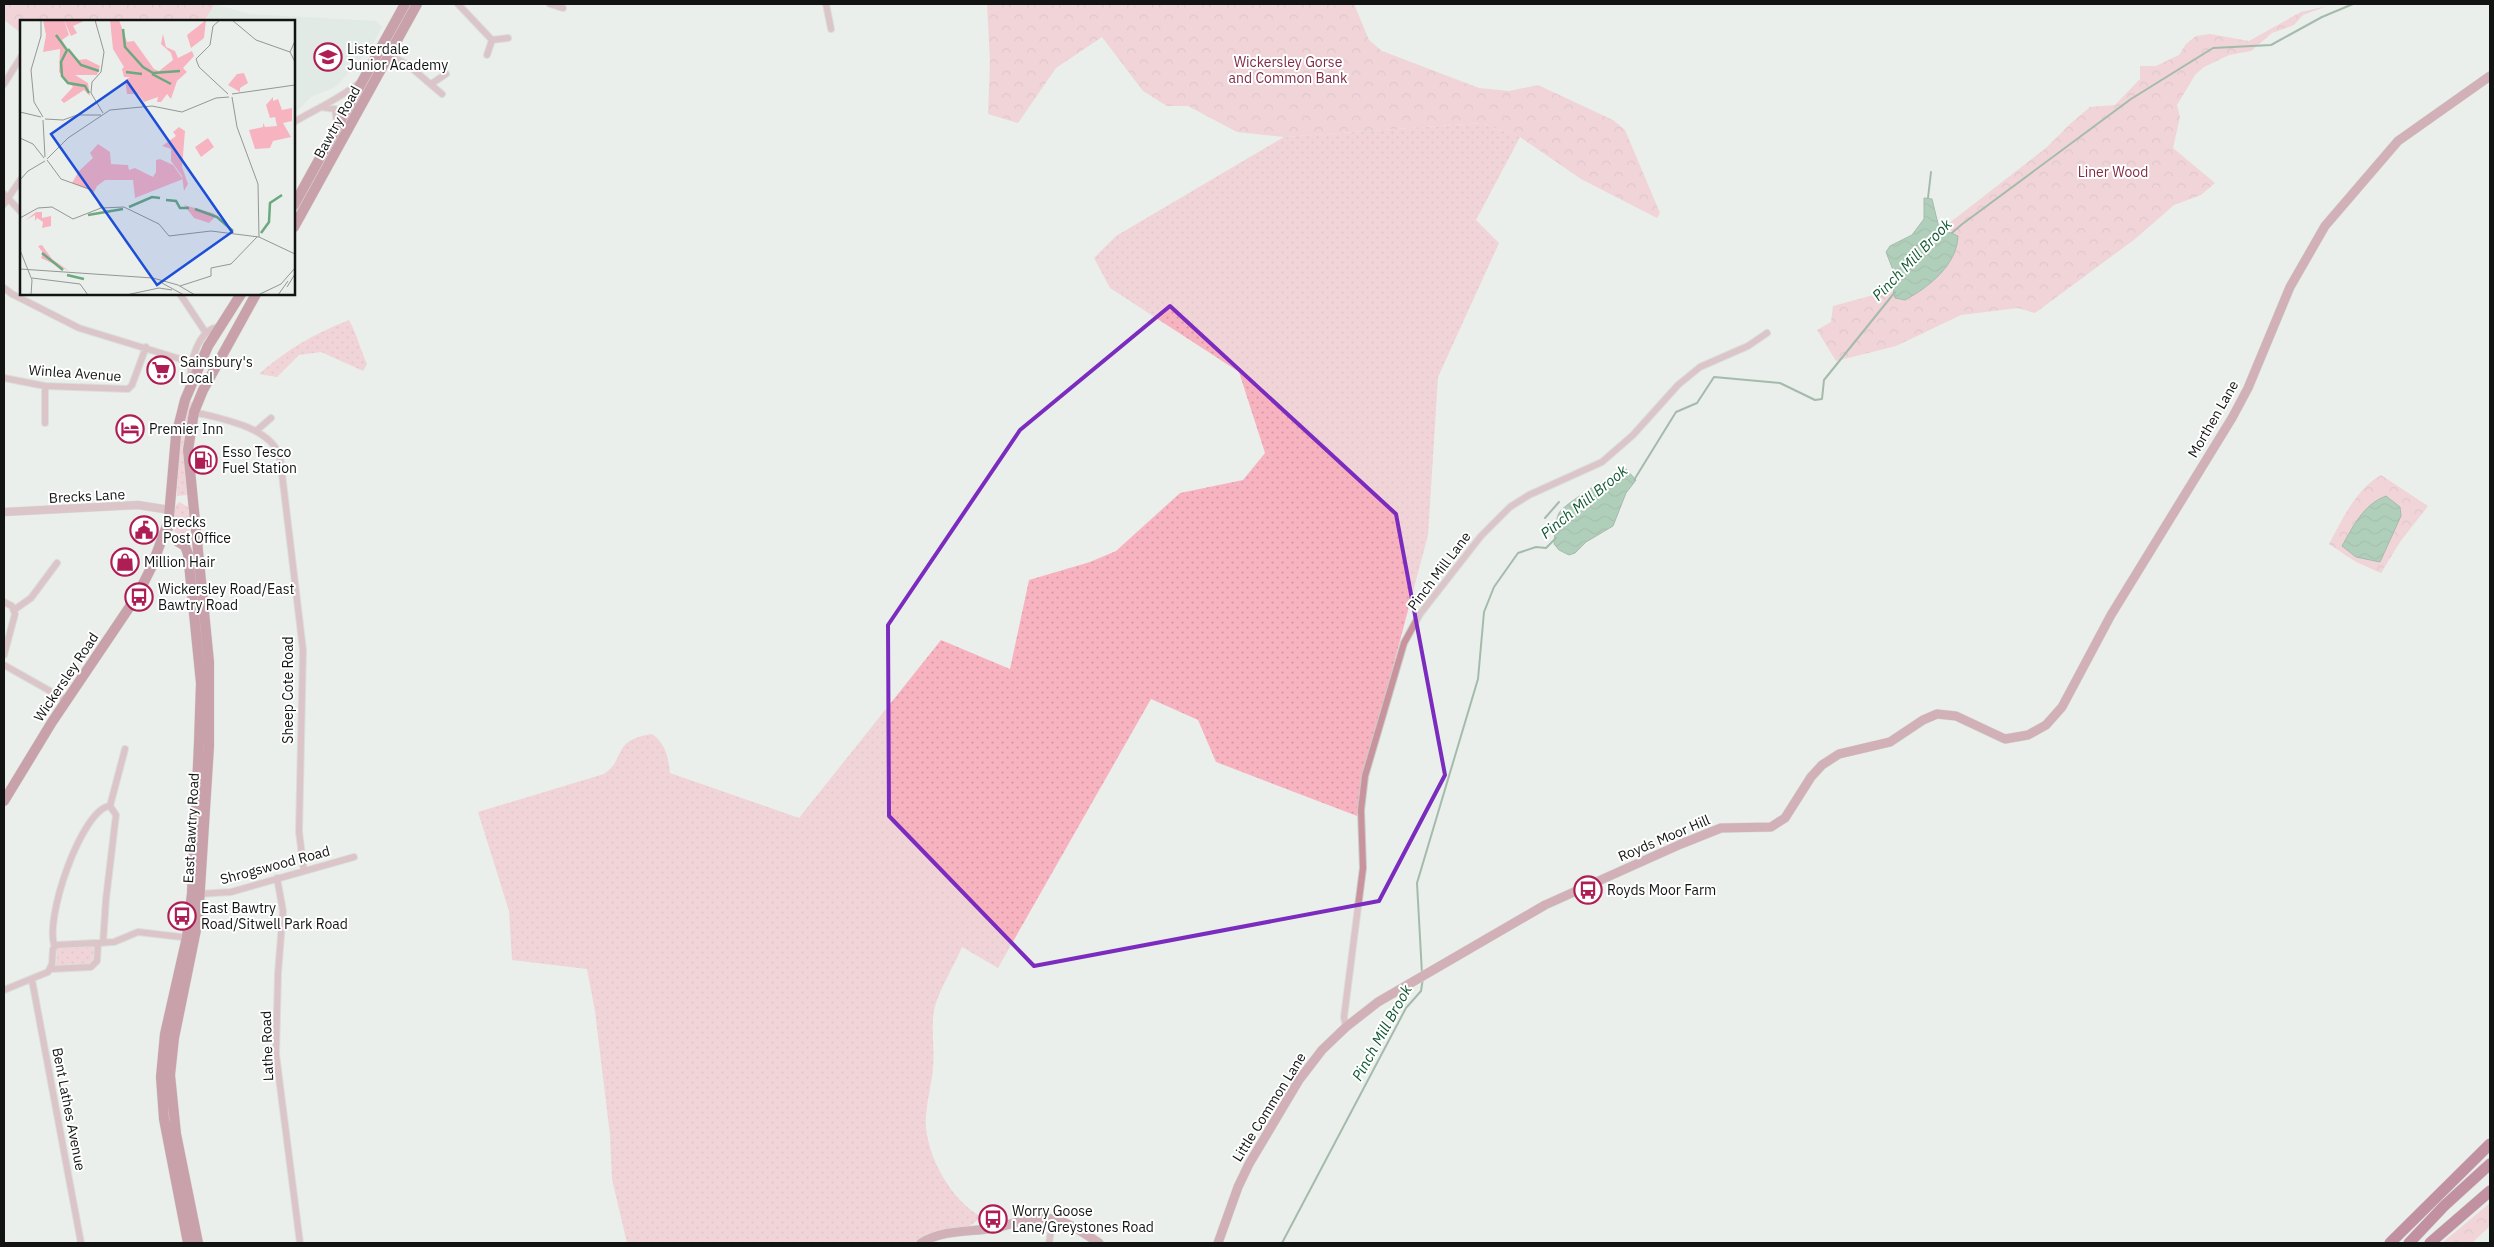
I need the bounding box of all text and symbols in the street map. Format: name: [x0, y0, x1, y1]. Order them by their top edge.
inset map: [20, 20, 295, 295]
place label: Listerdale Junior Academy: [347, 40, 448, 74]
school or university icon: Listerdale Junior Academy: [313, 42, 343, 72]
park label: Wickersley Gorse and Common Bank: [1229, 53, 1348, 87]
street label: Bawtry Road: [310, 83, 364, 161]
park label: Liner Wood: [2078, 163, 2148, 181]
water label: Pinch Mill Brook: [1868, 215, 1956, 305]
place label: Sainsbury's Local: [180, 353, 253, 387]
supermarket icon: Sainsbury's Local: [146, 355, 176, 385]
street label: Winlea Avenue: [28, 361, 122, 385]
street label: Morthen Lane: [2184, 377, 2243, 461]
hotel icon: Premier Inn: [115, 414, 145, 444]
place label: Premier Inn: [149, 420, 223, 438]
place label: Esso Tesco Fuel Station: [222, 443, 297, 477]
fuel station icon: Esso Tesco Fuel Station: [188, 445, 218, 475]
water label: Pinch Mill Brook: [1536, 461, 1631, 543]
street label: Brecks Lane: [48, 485, 126, 507]
place label: Brecks Post Office: [163, 513, 231, 547]
public building icon: Brecks Post Office: [129, 515, 159, 545]
street label: Pinch Mill Lane: [1404, 528, 1475, 614]
shop icon: Million Hair: [110, 547, 140, 577]
place label: Million Hair: [144, 553, 215, 571]
place label: Wickersley Road/East Bawtry Road: [158, 580, 294, 614]
bus stop icon: Wickersley Road/East Bawtry Road: [124, 582, 154, 612]
street label: Wickersley Road: [30, 629, 102, 725]
street label: Sheep Cote Road: [279, 636, 297, 744]
street label: East Bawtry Road: [179, 772, 203, 884]
street label: Royds Moor Hill: [1615, 810, 1713, 865]
street label: Shrogswood Road: [218, 842, 332, 888]
bus stop icon: Royds Moor Farm: [1573, 875, 1603, 905]
place label: Royds Moor Farm: [1607, 881, 1716, 899]
place label: East Bawtry Road/Sitwell Park Road: [201, 899, 348, 933]
bus stop icon: East Bawtry Road/Sitwell Park Road: [167, 901, 197, 931]
water label: Pinch Mill Brook: [1347, 981, 1416, 1084]
street label: Lathe Road: [257, 1010, 277, 1082]
street label: Bent Lathes Avenue: [48, 1046, 90, 1172]
street label: Little Common Lane: [1228, 1049, 1310, 1165]
place label: Worry Goose Lane/Greystones Road: [1012, 1202, 1154, 1236]
bus stop icon: Worry Goose Lane/Greystones Road: [978, 1204, 1008, 1234]

